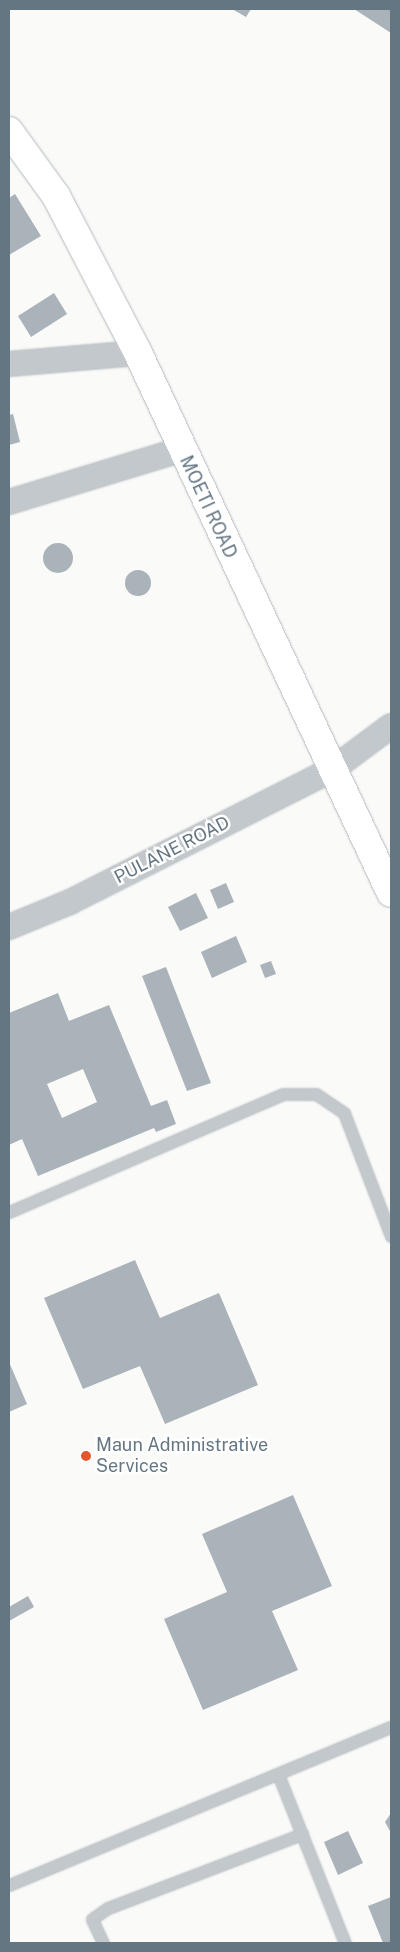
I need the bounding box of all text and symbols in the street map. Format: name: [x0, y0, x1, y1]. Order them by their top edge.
street label: MOETI ROAD: [175, 452, 241, 562]
street label: PULANE ROAD: [111, 812, 233, 888]
place label: Maun Administrative Services: [96, 1435, 268, 1478]
marker: Maun Administrative Services: [80, 1450, 92, 1462]

